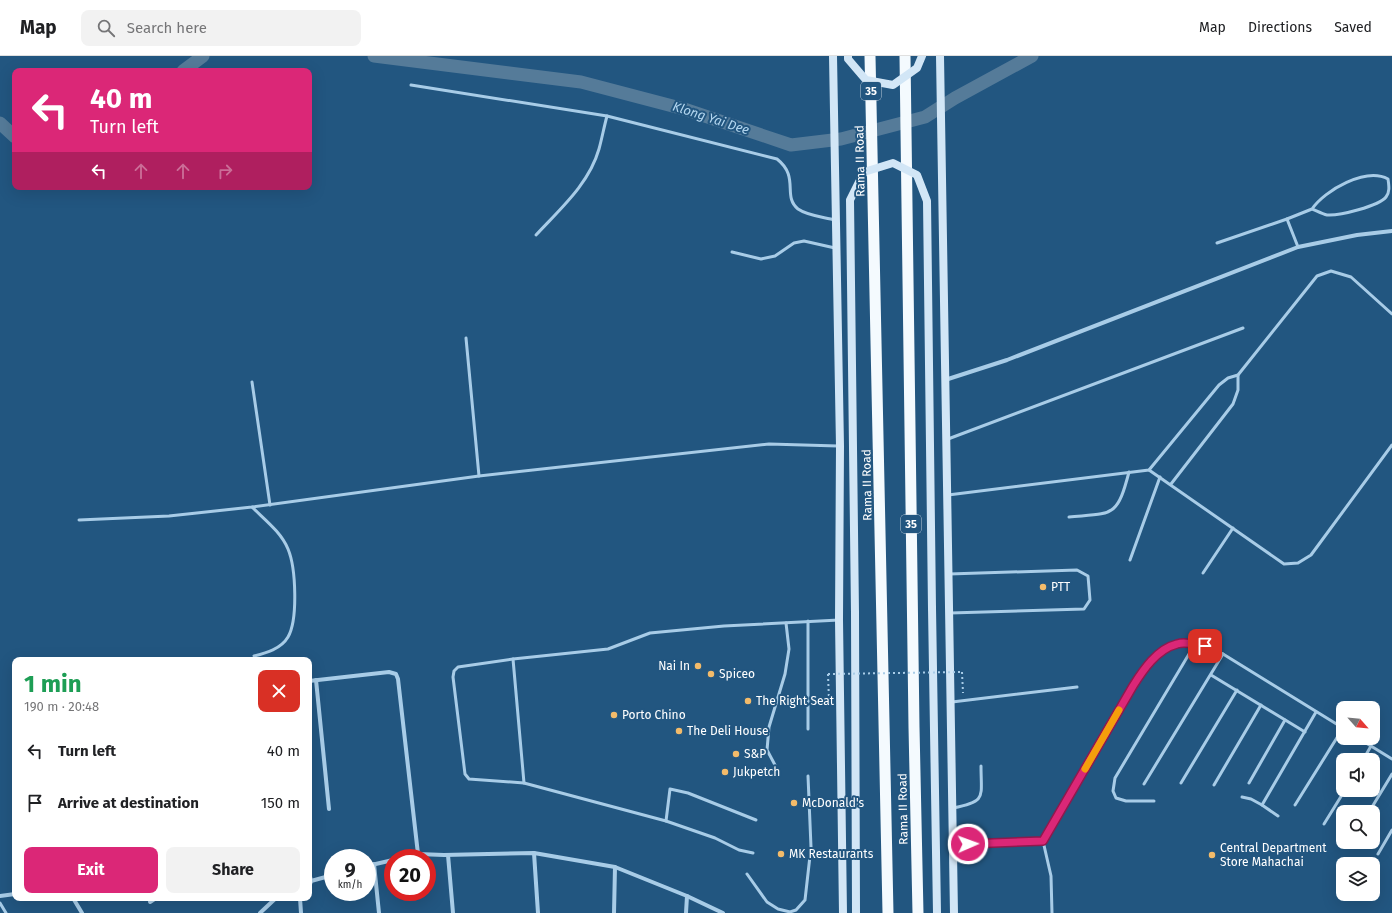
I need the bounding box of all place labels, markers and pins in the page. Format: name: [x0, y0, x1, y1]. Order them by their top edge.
place label: PTT: [1051, 580, 1071, 594]
marker: PTT: [1038, 582, 1048, 592]
pin: [1188, 629, 1222, 663]
place label: Nai In: [658, 659, 690, 673]
marker: Nai In: [693, 661, 703, 671]
place label: Spiceo: [719, 667, 755, 681]
marker: Spiceo: [706, 669, 716, 679]
place label: The Right Seat: [756, 694, 835, 708]
marker: The Right Seat: [743, 696, 753, 706]
place label: Porto Chino: [622, 708, 686, 722]
marker: Porto Chino: [609, 710, 619, 720]
place label: The Deli House: [687, 724, 769, 738]
marker: The Deli House: [674, 726, 684, 736]
place label: S&P: [744, 747, 766, 761]
marker: S&P: [731, 749, 741, 759]
place label: Jukpetch: [733, 765, 780, 779]
marker: Jukpetch: [720, 767, 730, 777]
place label: McDonald's: [802, 796, 864, 810]
marker: McDonald's: [789, 798, 799, 808]
place label: Central Department Store Mahachai: [1220, 841, 1327, 869]
place label: MK Restaurants: [789, 847, 874, 861]
marker: MK Restaurants: [776, 849, 786, 859]
marker: Central Department Store Mahachai: [1207, 850, 1217, 860]

